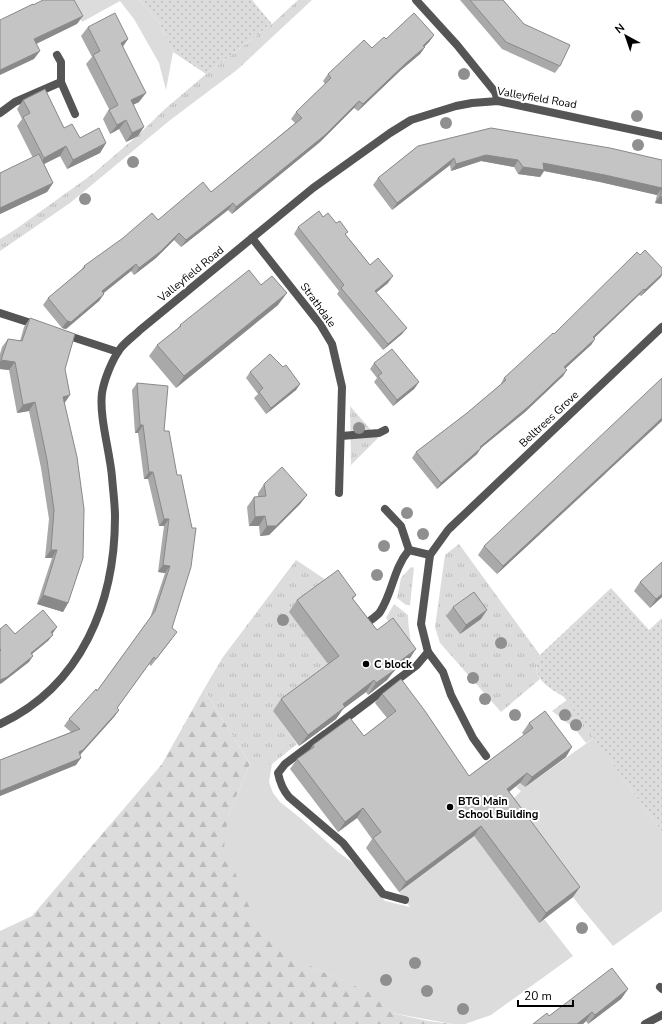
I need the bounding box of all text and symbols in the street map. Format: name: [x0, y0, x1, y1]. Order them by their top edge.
north arrow: [606, 16, 646, 56]
text: N: [612, 20, 628, 37]
street label: Valleyfield Road: [495, 83, 578, 112]
street label: Valleyfield Road: [154, 243, 227, 306]
street label: Strathdale: [297, 280, 339, 330]
street label: Belltrees Grove: [516, 387, 582, 451]
place label: C block: [374, 657, 413, 672]
marker: C block: [361, 659, 371, 669]
place label: BTG Main School Building: [458, 794, 538, 822]
marker: BTG Main School Building: [445, 802, 455, 812]
scale bar: [518, 982, 573, 1008]
text: 20 m: [524, 988, 552, 1004]

